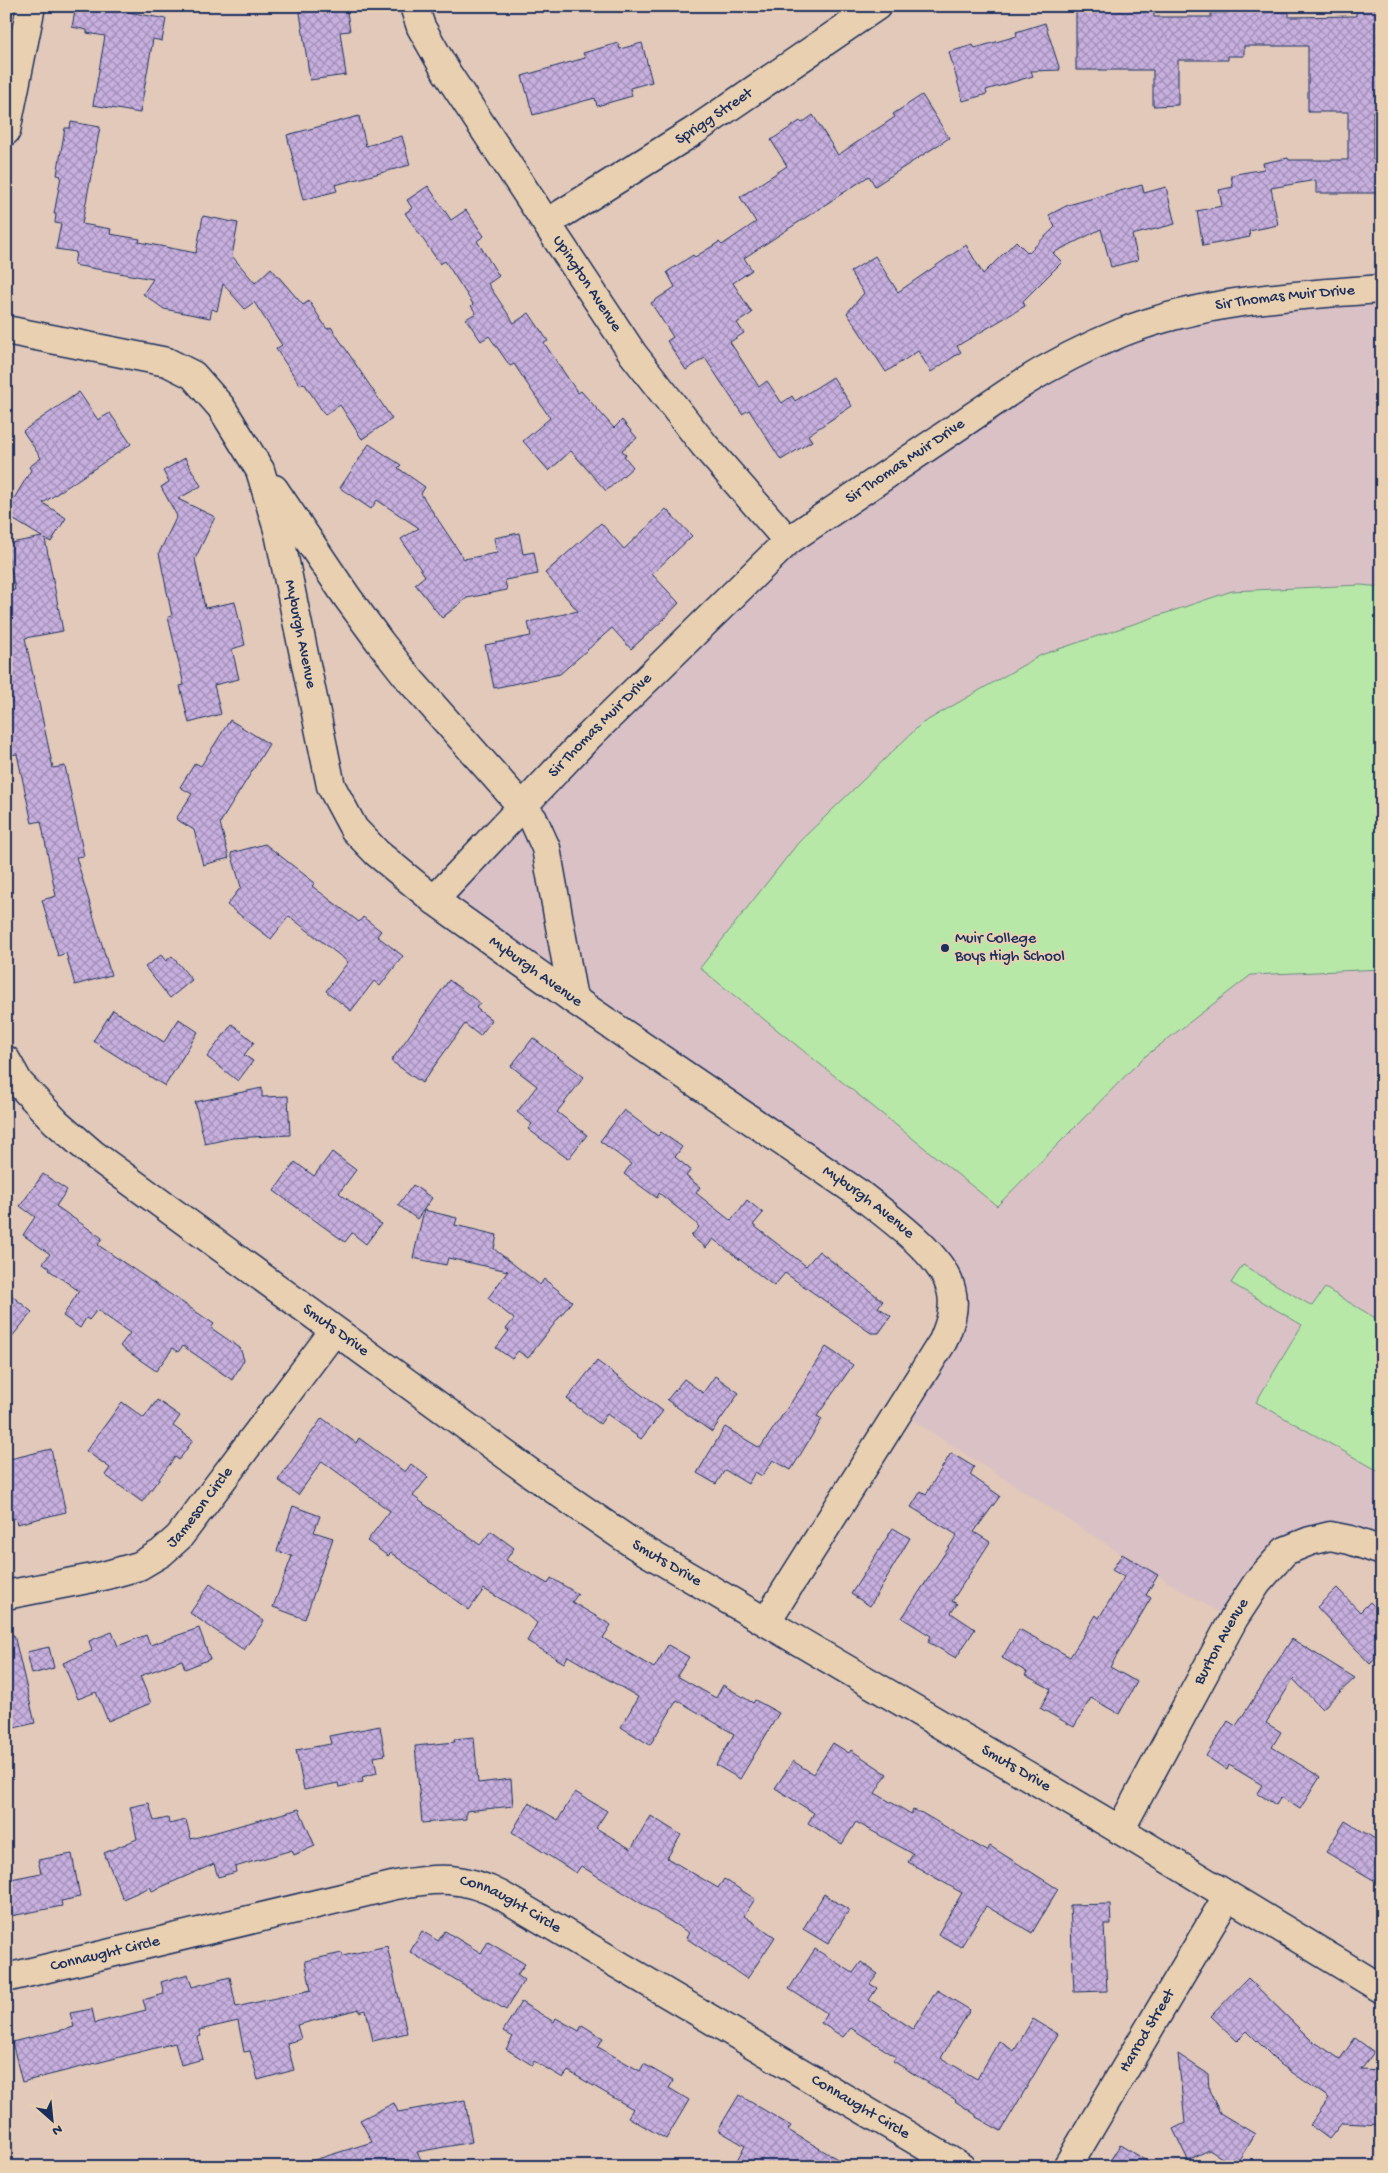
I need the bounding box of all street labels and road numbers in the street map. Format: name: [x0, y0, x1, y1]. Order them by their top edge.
street label: Sprigg Street: [672, 83, 758, 150]
street label: Upington Avenue: [548, 232, 626, 336]
street label: Sir Thomas Muir Drive: [1214, 281, 1356, 316]
street label: Sir Thomas Muir Drive: [842, 414, 969, 509]
street label: Myburgh Avenue: [279, 578, 320, 691]
street label: Sir Thomas Muir Drive: [545, 669, 657, 782]
street label: Myburgh Avenue: [485, 932, 586, 1012]
street label: Myburgh Avenue: [818, 1162, 919, 1244]
street label: Smuts Drive: [298, 1300, 373, 1362]
street label: Jameson Circle: [163, 1463, 238, 1553]
street label: Smuts Drive: [628, 1536, 705, 1592]
street label: Burton Avenue: [1190, 1594, 1254, 1689]
street label: Smuts Drive: [978, 1741, 1055, 1797]
street label: Connaught Circle: [458, 1872, 565, 1938]
street label: Connaught Circle: [49, 1932, 162, 1977]
street label: Harrod Street: [1116, 1985, 1180, 2076]
street label: Connaught Circle: [807, 2071, 914, 2144]

